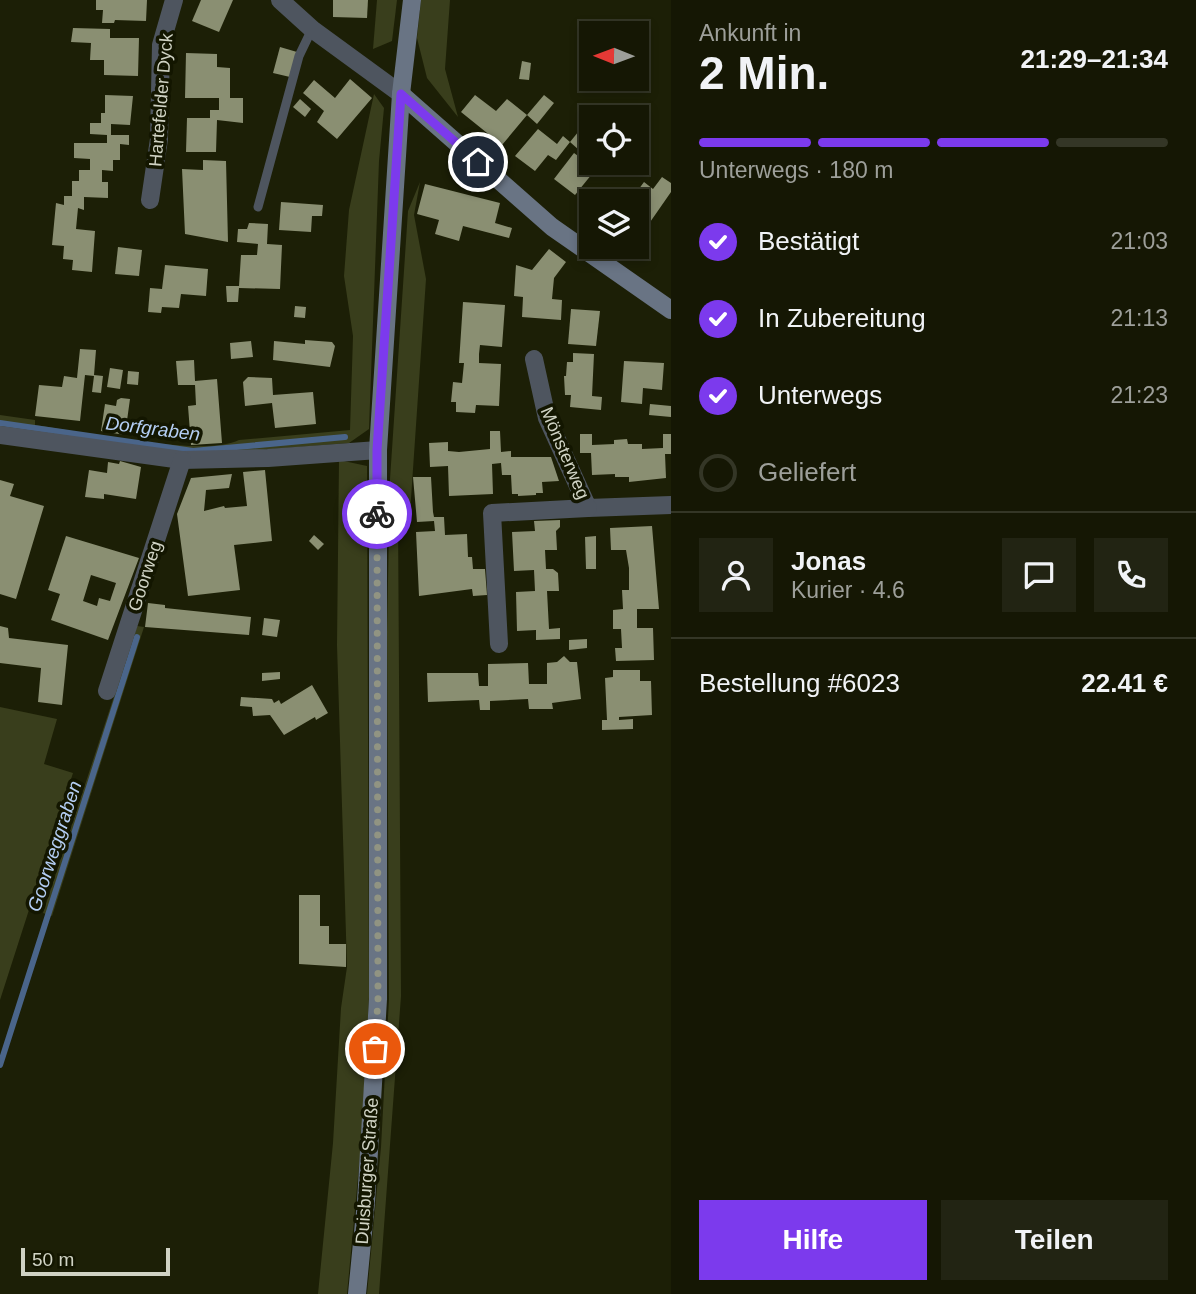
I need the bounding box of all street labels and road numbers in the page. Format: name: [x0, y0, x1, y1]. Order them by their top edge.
street label: Hartefelder Dyck: [145, 31, 177, 168]
street label: Mönsterweg: [537, 404, 593, 502]
street label: Goorweg: [124, 538, 166, 614]
street label: Duisburger Straße: [352, 1097, 382, 1245]

